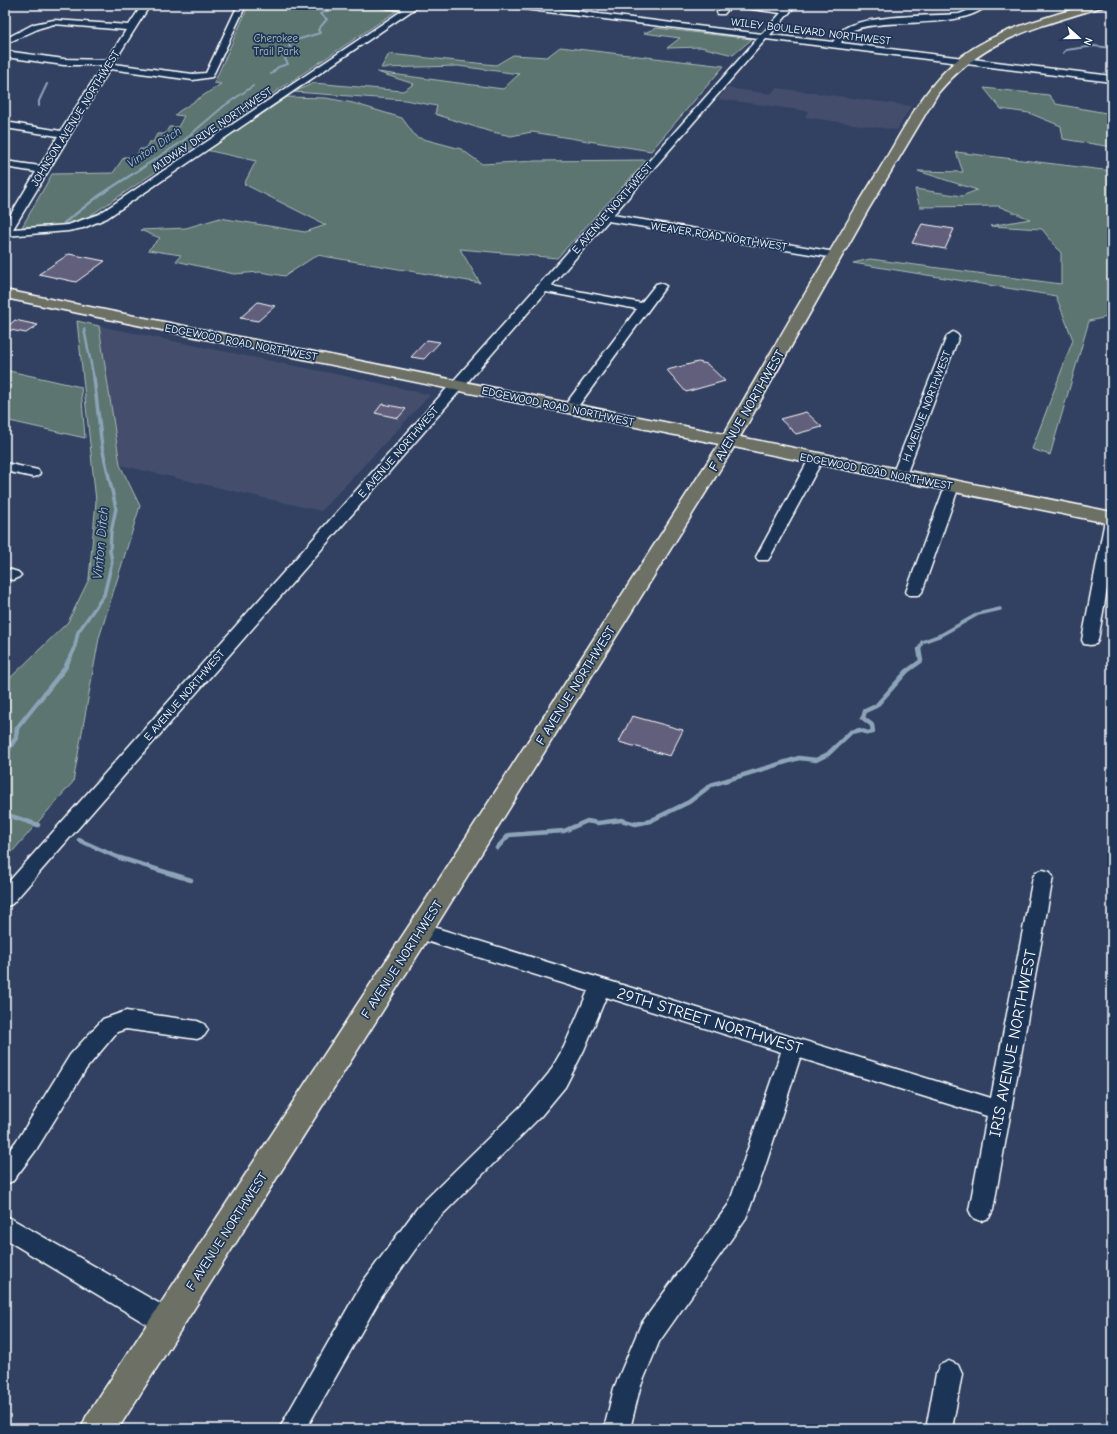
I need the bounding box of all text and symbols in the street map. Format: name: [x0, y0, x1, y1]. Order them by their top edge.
street label: WILEY BOULEVARD NORTHWEST: [730, 15, 892, 48]
north arrow: [1059, 18, 1099, 58]
park label: Cherokee Trail Park: [253, 32, 299, 58]
text: N: [1081, 36, 1095, 47]
street label: JOHNSON AVENUE NORTHWEST: [28, 48, 123, 188]
street label: MIDWAY DRIVE NORTHWEST: [150, 84, 275, 174]
water label: Vinton Ditch: [124, 124, 184, 170]
street label: E AVENUE NORTHWEST: [569, 160, 656, 257]
street label: WEAVER ROAD NORTHWEST: [650, 219, 788, 254]
street label: EDGEWOOD ROAD NORTHWEST: [164, 321, 318, 364]
street label: F AVENUE NORTHWEST: [706, 347, 787, 473]
street label: H AVENUE NORTHWEST: [899, 349, 954, 463]
street label: EDGEWOOD ROAD NORTHWEST: [481, 384, 635, 429]
street label: E AVENUE NORTHWEST: [355, 404, 442, 501]
street label: EDGEWOOD ROAD NORTHWEST: [799, 450, 953, 493]
water label: Vinton Ditch: [89, 506, 112, 580]
street label: F AVENUE NORTHWEST: [533, 623, 618, 747]
street label: E AVENUE NORTHWEST: [141, 647, 228, 744]
street label: F AVENUE NORTHWEST: [358, 897, 445, 1021]
street label: IRIS AVENUE NORTHWEST: [986, 947, 1040, 1138]
street label: 29TH STREET NORTHWEST: [615, 984, 805, 1058]
street label: F AVENUE NORTHWEST: [183, 1169, 270, 1293]

